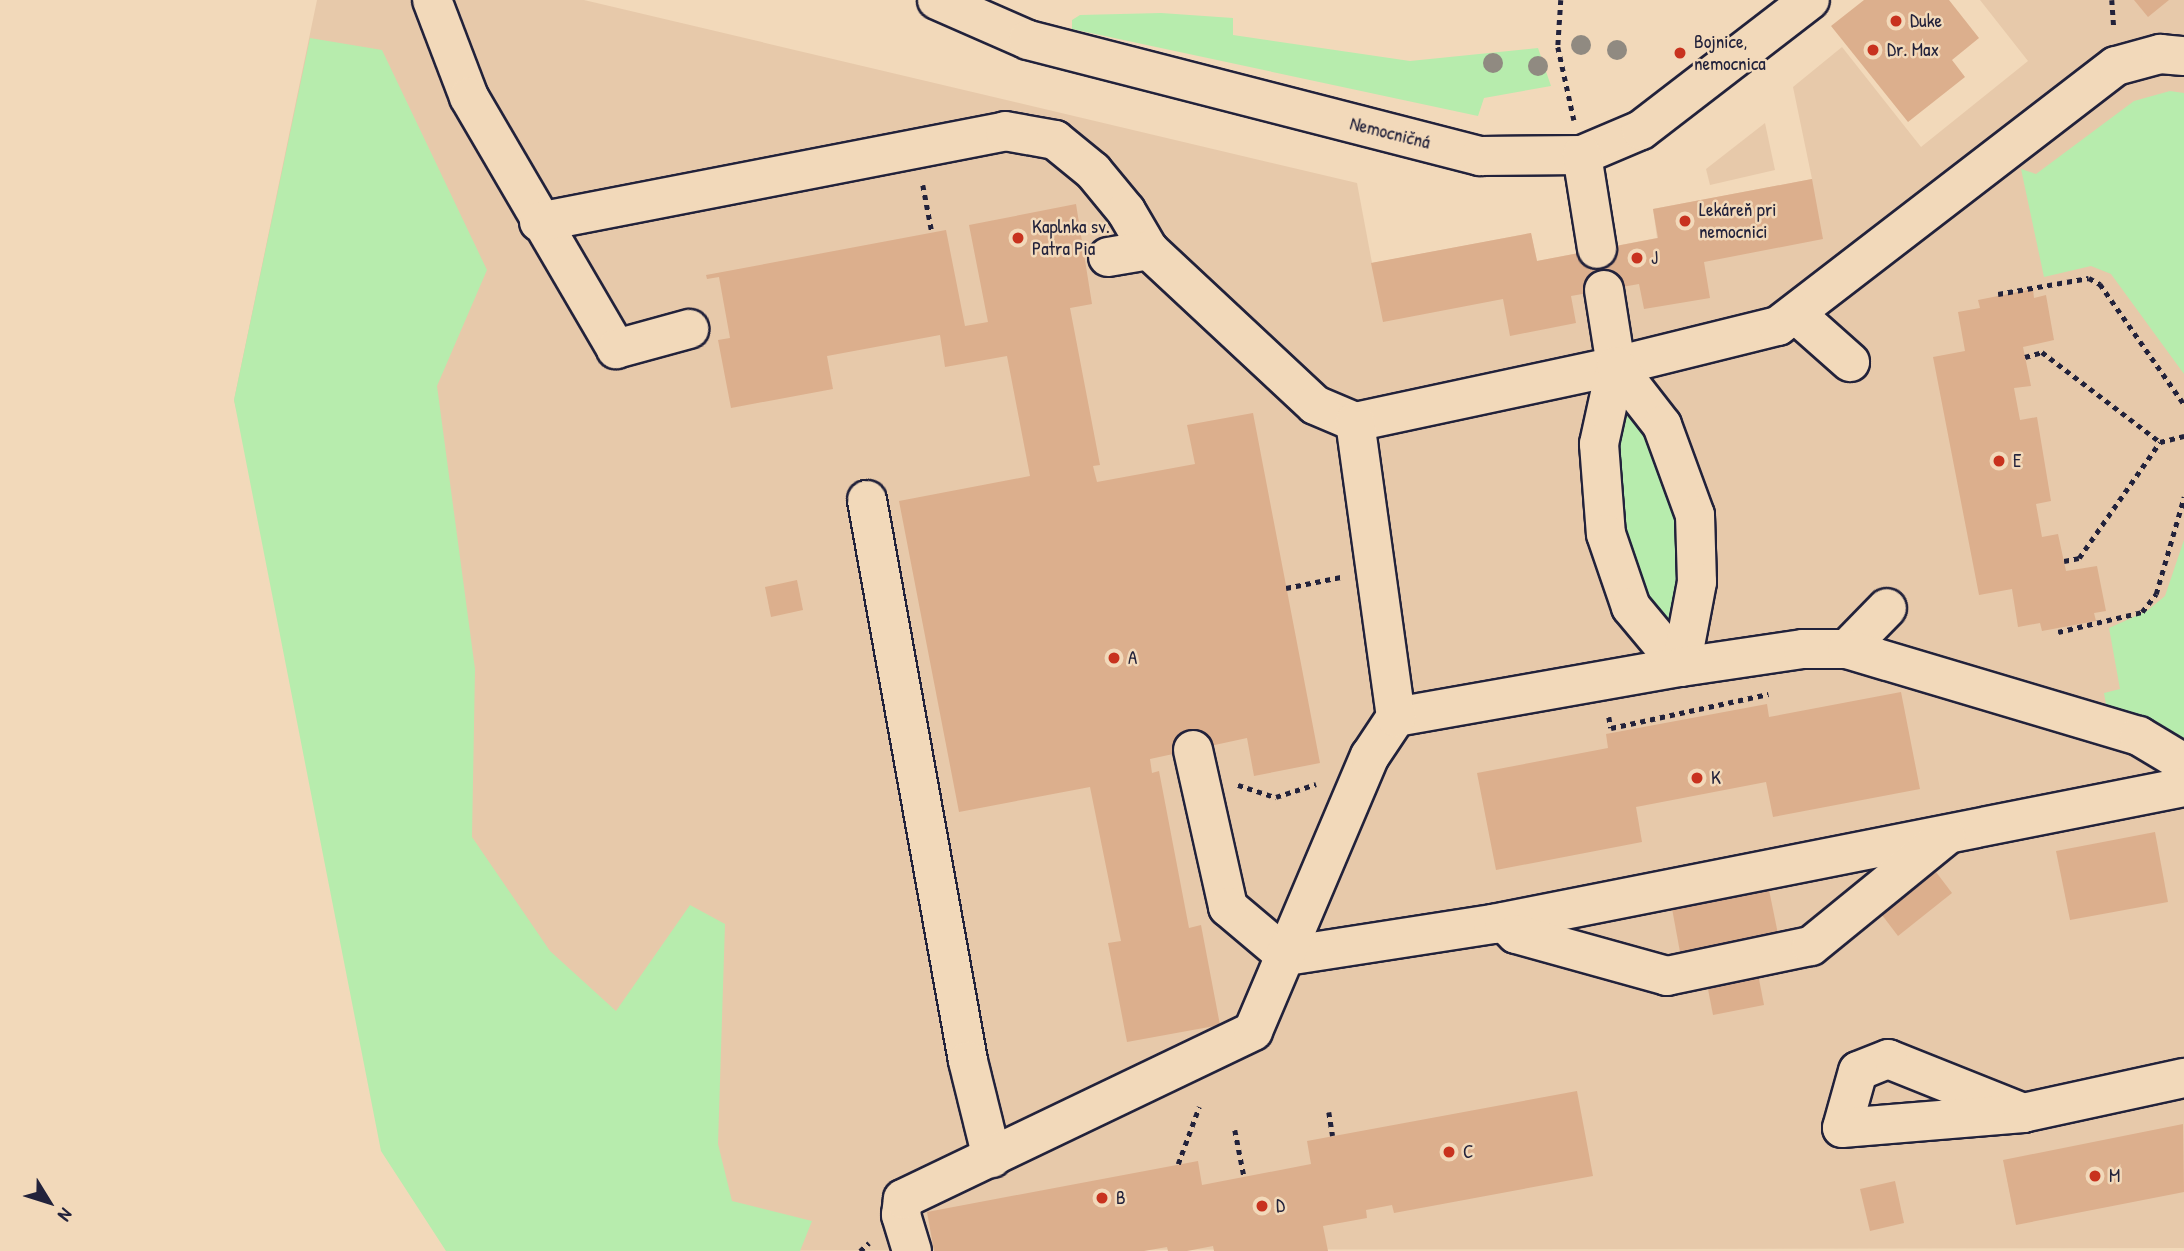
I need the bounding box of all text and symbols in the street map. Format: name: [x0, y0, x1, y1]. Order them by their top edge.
place label: Duke: [1910, 10, 1942, 32]
marker: Duke: [1888, 13, 1904, 29]
place label: Bojnice, nemocnica: [1694, 31, 1766, 75]
place label: Dr. Max: [1887, 39, 1939, 61]
marker: Dr. Max: [1865, 42, 1881, 58]
marker: Bojnice, nemocnica: [1672, 45, 1688, 61]
street label: Nemocničná: [1348, 112, 1432, 154]
place label: Lekáreň pri nemocnici: [1699, 199, 1777, 243]
marker: Lekáreň pri nemocnici: [1677, 213, 1693, 229]
place label: Kaplnka sv. Patra Pia: [1032, 216, 1110, 260]
marker: Kaplnka sv. Patra Pia: [1010, 230, 1026, 246]
place label: J: [1651, 247, 1658, 269]
marker: J: [1629, 250, 1645, 266]
place label: E: [2013, 450, 2021, 472]
marker: E: [1991, 453, 2007, 469]
place label: A: [1128, 647, 1137, 669]
marker: A: [1106, 650, 1122, 666]
place label: K: [1711, 767, 1721, 789]
marker: K: [1689, 770, 1705, 786]
place label: C: [1463, 1141, 1473, 1163]
marker: C: [1441, 1144, 1457, 1160]
place label: M: [2109, 1165, 2120, 1187]
north arrow: [14, 1167, 84, 1237]
marker: M: [2087, 1168, 2103, 1184]
place label: B: [1116, 1187, 1126, 1209]
marker: B: [1094, 1190, 1110, 1206]
place label: D: [1276, 1195, 1285, 1217]
marker: D: [1254, 1198, 1270, 1214]
text: N: [52, 1203, 79, 1227]

